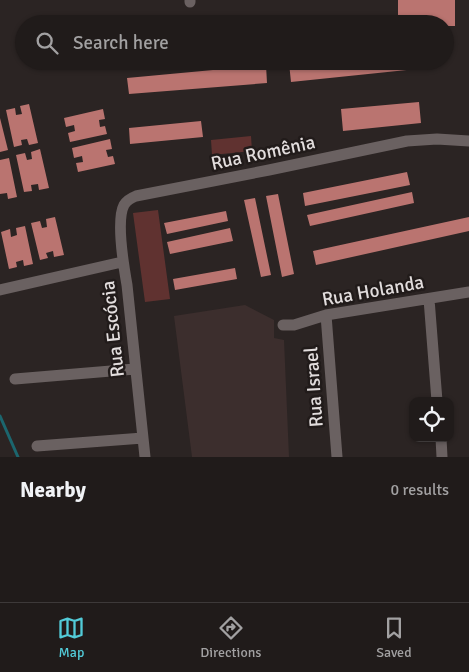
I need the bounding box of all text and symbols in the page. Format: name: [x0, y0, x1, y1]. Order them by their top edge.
search box: [15, 15, 454, 70]
icon: search: [33, 29, 61, 57]
text: Search here: [73, 31, 169, 55]
street label: Rua Romênia: [209, 130, 317, 176]
street label: Rua Holanda: [320, 270, 426, 312]
street label: Rua Escócia: [96, 280, 130, 378]
street label: Rua Israel: [299, 346, 329, 428]
map controls: [409, 397, 454, 442]
button: locate: [409, 397, 454, 442]
text: Nearby: [20, 477, 86, 503]
text: 0 results: [390, 480, 449, 500]
tab: Map: [57, 614, 85, 661]
tab: Directions: [200, 614, 261, 661]
tab: Saved: [376, 614, 412, 661]

